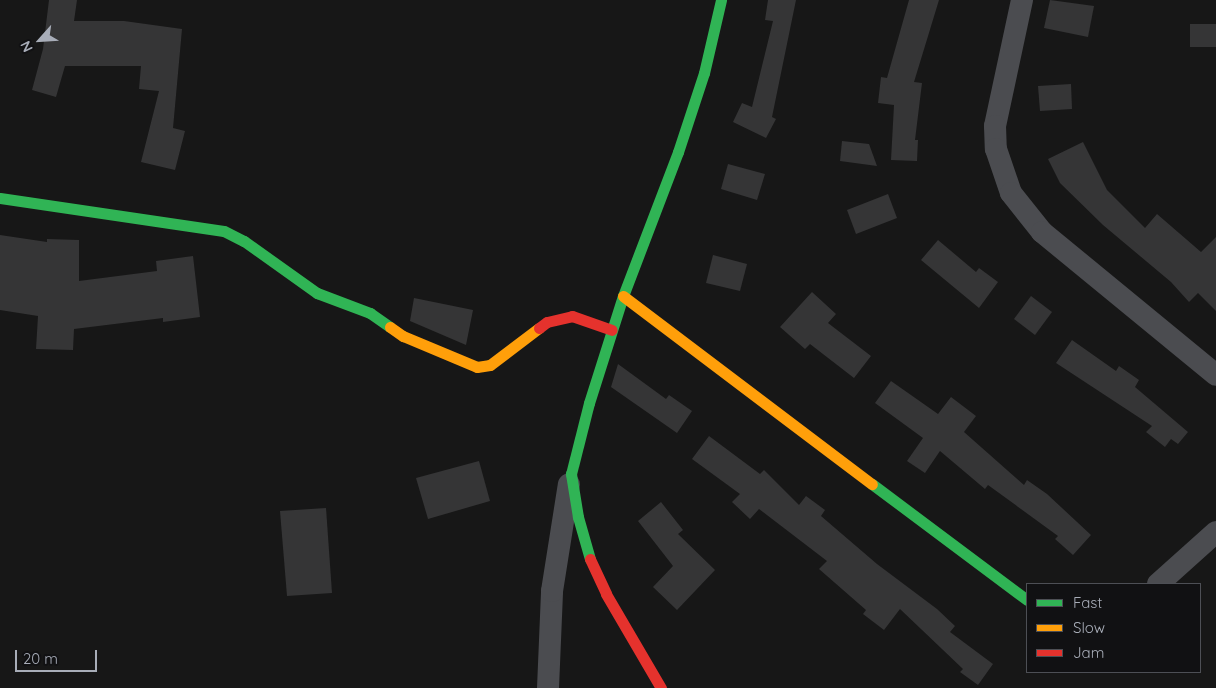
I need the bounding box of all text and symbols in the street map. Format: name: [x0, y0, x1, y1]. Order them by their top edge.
north arrow: [15, 15, 65, 65]
text: N: [16, 38, 37, 55]
legend: [1026, 583, 1201, 673]
text: Fast: [1073, 593, 1102, 612]
text: Slow: [1073, 618, 1105, 637]
scale bar: [18, 640, 100, 672]
text: Jam: [1073, 643, 1104, 662]
text: 20 m: [23, 649, 58, 668]

